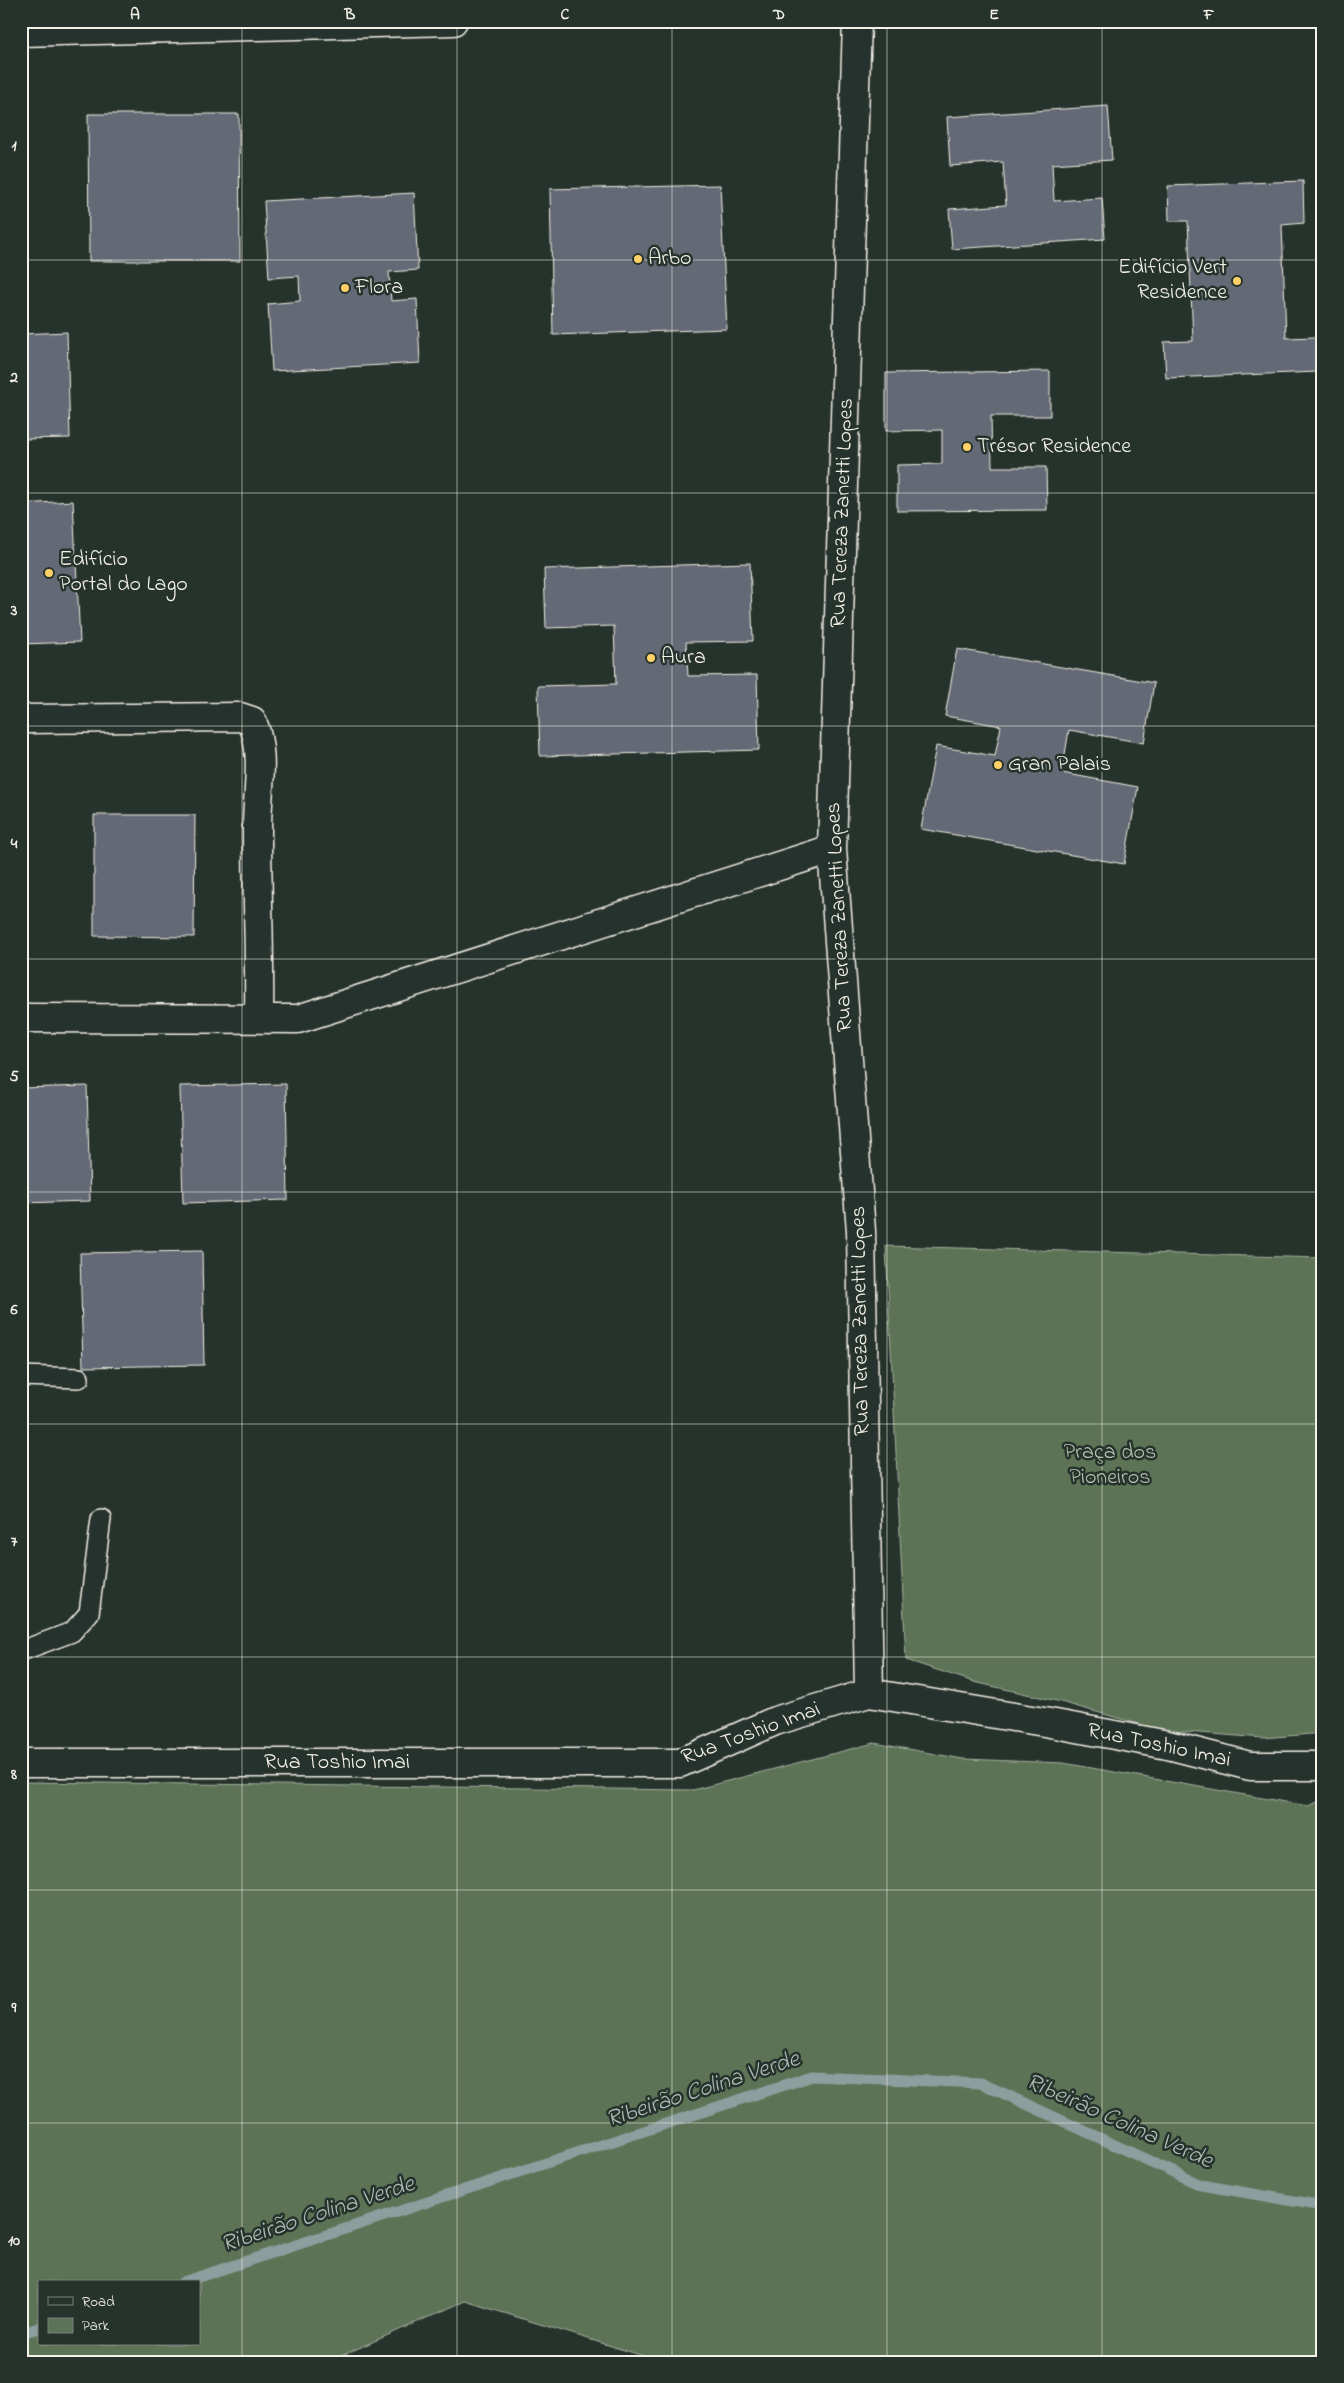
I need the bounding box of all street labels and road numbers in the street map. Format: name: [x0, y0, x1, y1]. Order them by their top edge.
street label: Rua Tereza Zanetti Lopes: [823, 398, 863, 628]
street label: Rua Tereza Zanetti Lopes: [818, 801, 862, 1033]
street label: Rua Tereza Zanetti Lopes: [843, 1206, 879, 1436]
street label: Rua Toshio Imai: [677, 1694, 825, 1774]
street label: Rua Toshio Imai: [1084, 1715, 1234, 1777]
street label: Rua Toshio Imai: [264, 1747, 410, 1779]

